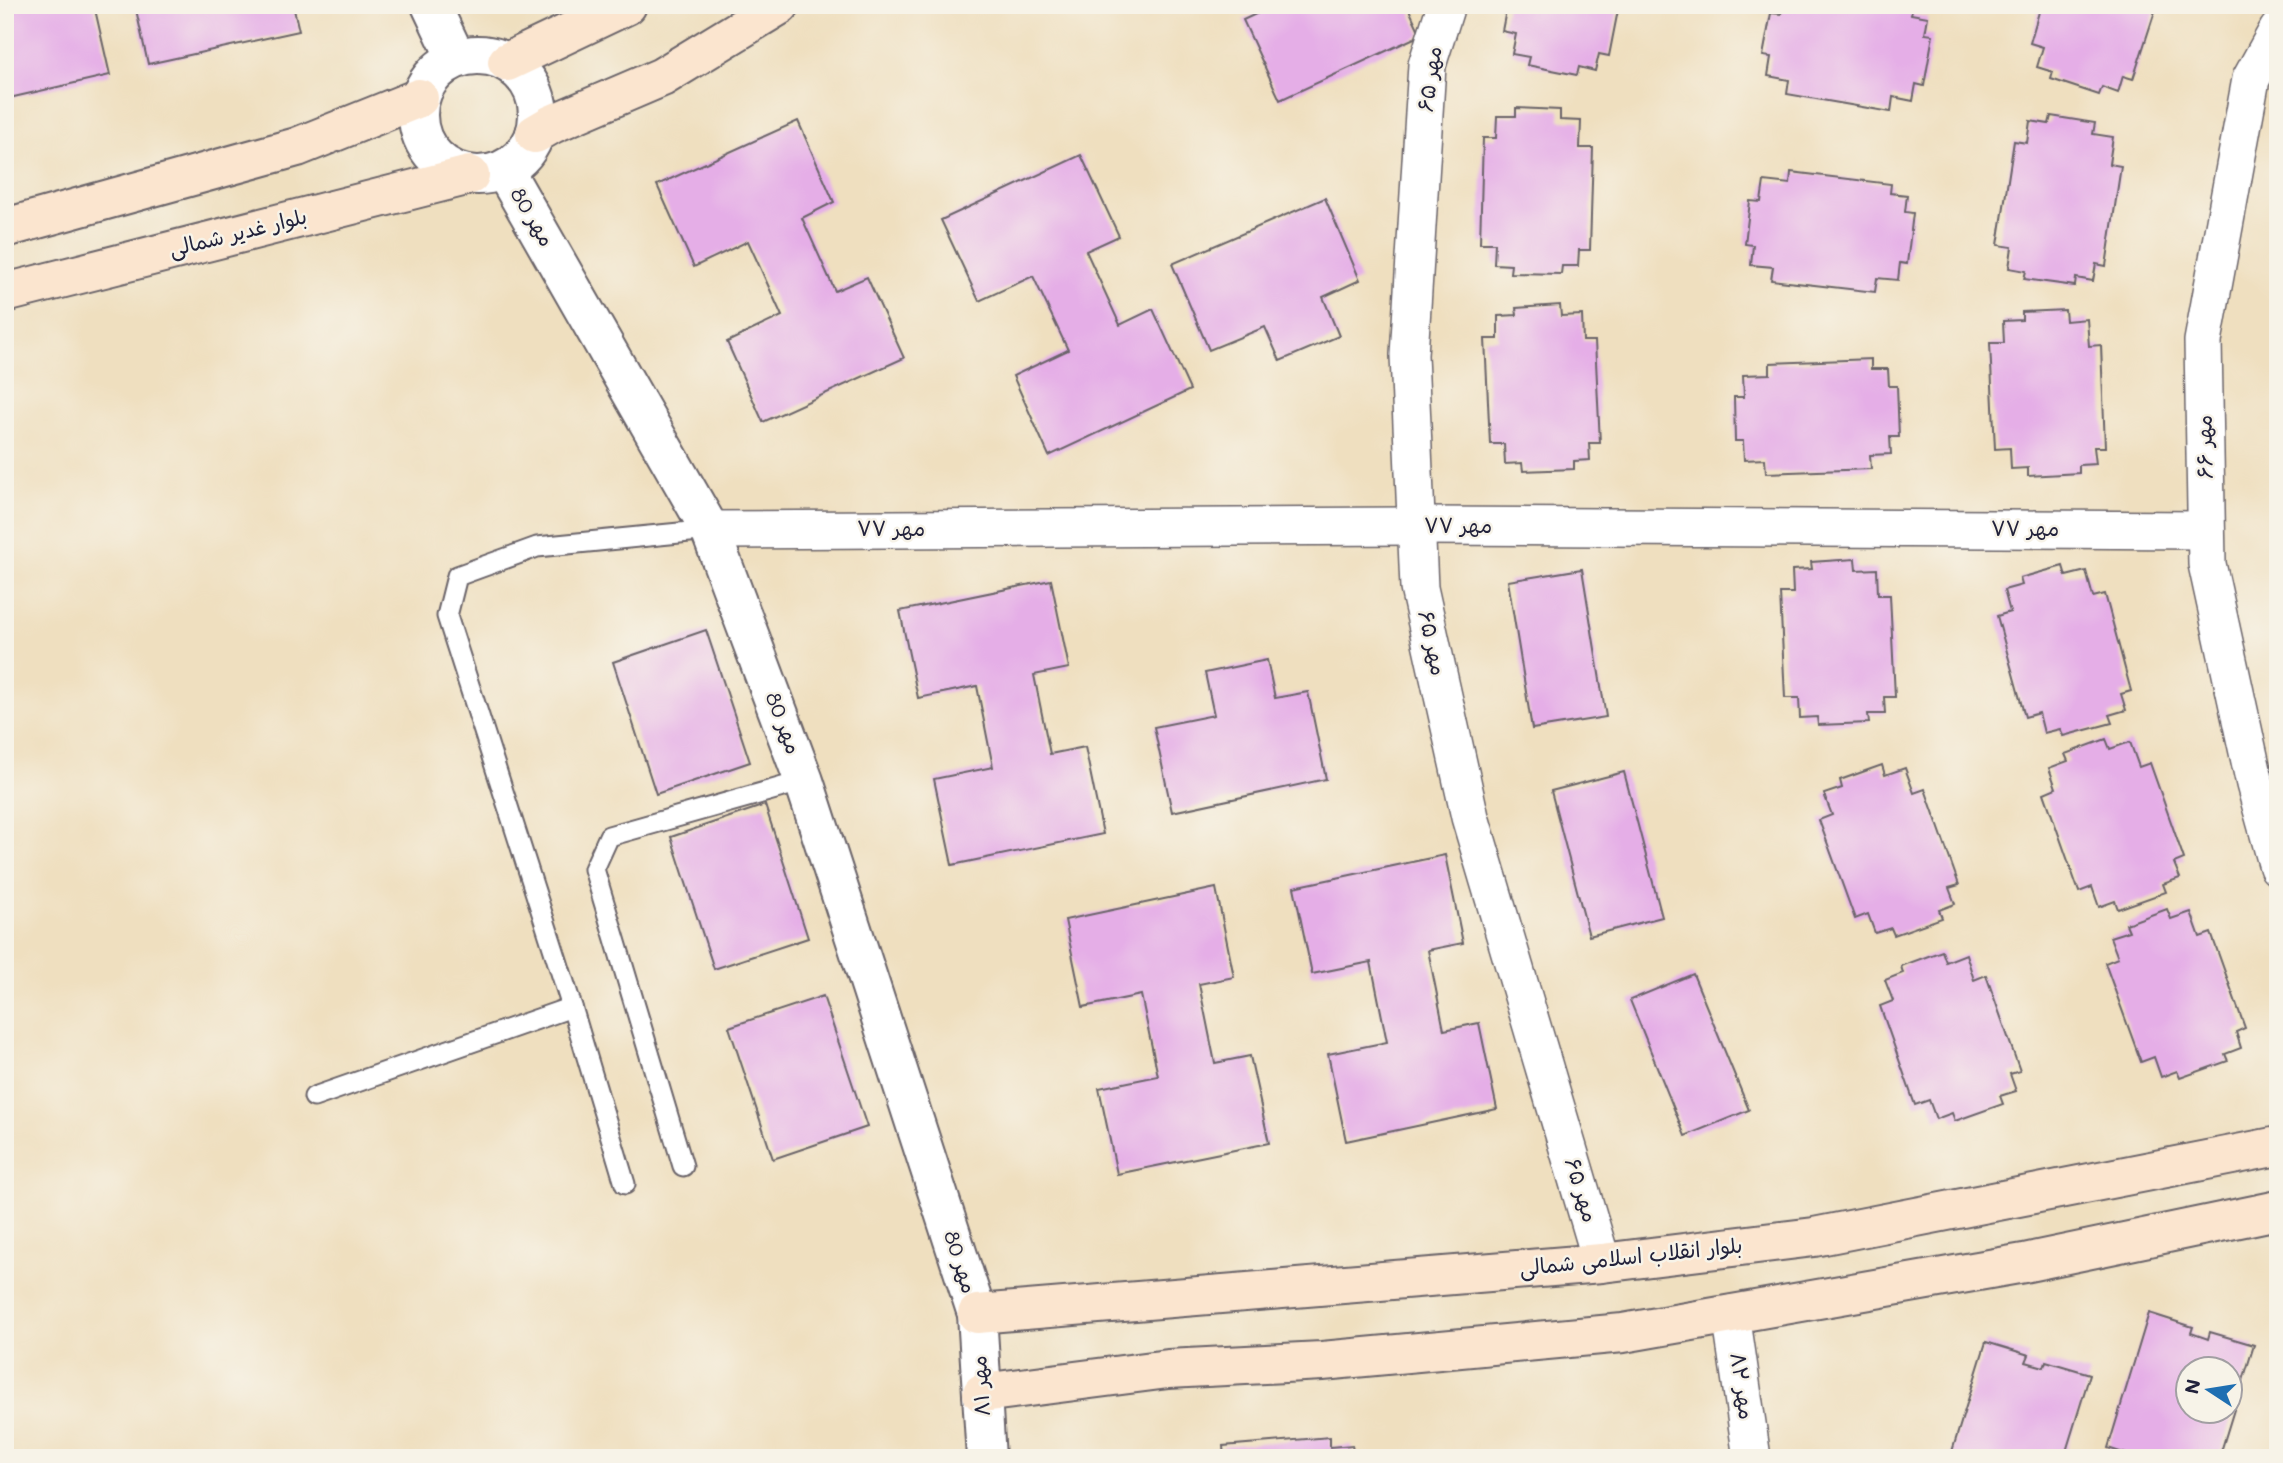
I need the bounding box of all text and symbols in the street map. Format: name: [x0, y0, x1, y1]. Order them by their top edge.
street label: مهر ۶۵: [1411, 44, 1446, 113]
street label: مهر 80: [505, 182, 561, 251]
street label: بلوار غدیر شمالی: [166, 201, 310, 264]
street label: مهر ۶۶: [2189, 415, 2218, 479]
street label: مهر ۷۷: [1424, 511, 1492, 538]
street label: مهر ۷۷: [857, 514, 925, 541]
street label: مهر ۷۷: [1991, 514, 2059, 541]
street label: مهر ۶۵: [1413, 608, 1454, 678]
street label: مهر 80: [760, 688, 809, 757]
street label: مهر ۶۵: [1560, 1154, 1605, 1225]
street label: مهر 80: [939, 1227, 984, 1296]
street label: بلوار انقلاب اسلامی شمالی: [1518, 1230, 1744, 1283]
street label: مهر ۸۲: [1725, 1350, 1762, 1421]
north arrow: [2174, 1354, 2244, 1424]
street label: مهر ۸۱: [964, 1355, 995, 1418]
text: N: [2178, 1377, 2206, 1396]

